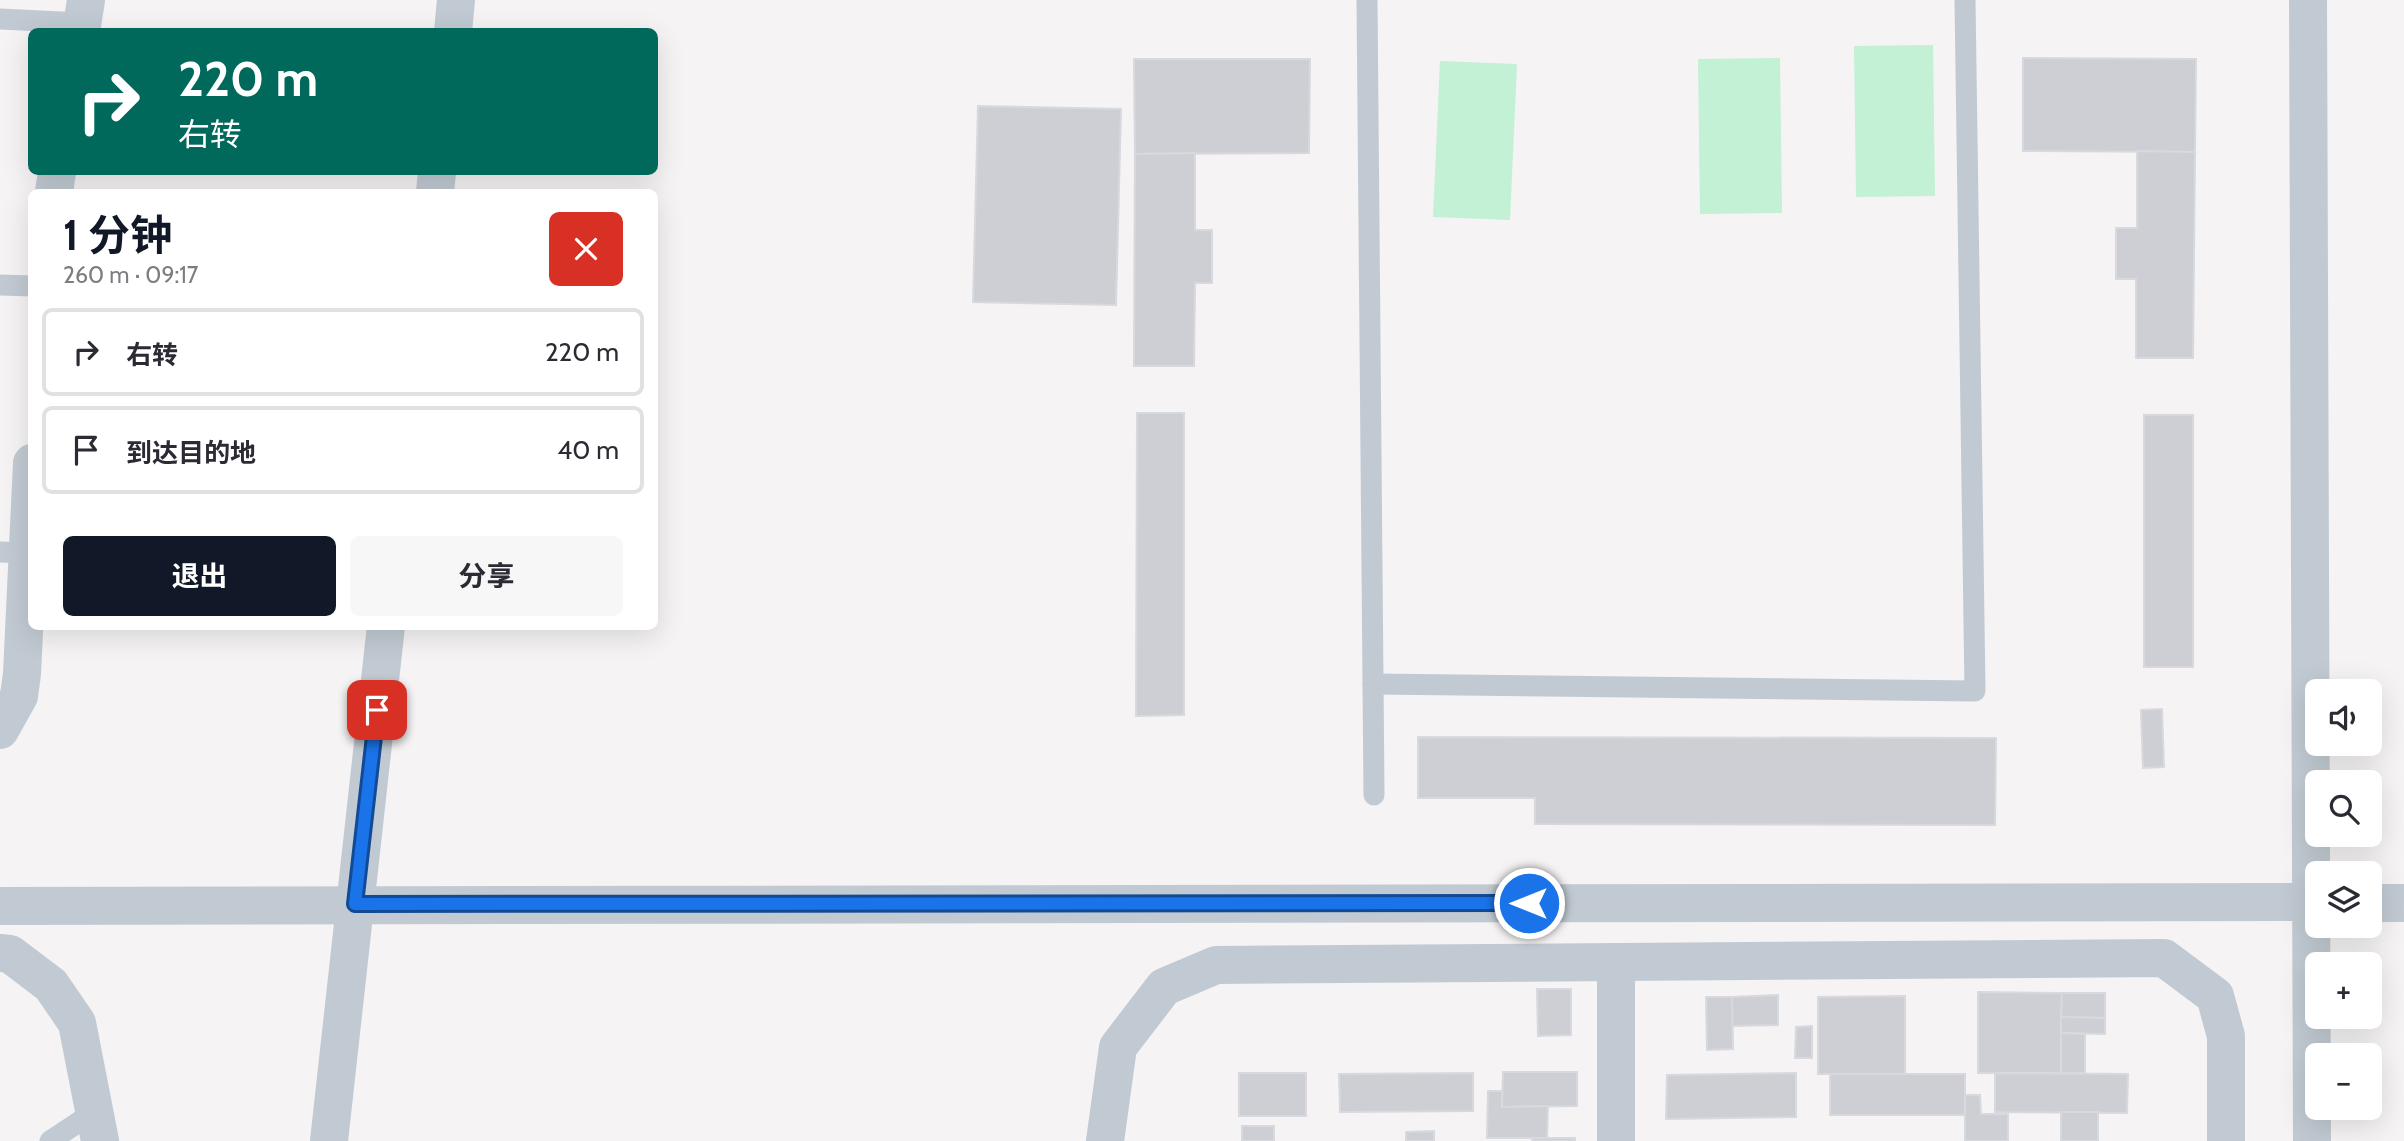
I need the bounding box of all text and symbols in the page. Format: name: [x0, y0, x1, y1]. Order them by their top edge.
text: 220 m: [178, 49, 318, 108]
icon: right: [63, 56, 154, 147]
text: 右转: [178, 115, 242, 154]
text: 1 分钟: [63, 209, 172, 261]
button: close: [549, 212, 623, 286]
text: 260 m · 09:17: [63, 261, 198, 289]
icon: right: [67, 333, 105, 371]
text: 220 m: [545, 336, 619, 368]
text: 右转: [126, 339, 178, 371]
icon: arrive: [67, 431, 105, 469]
text: 40 m: [557, 434, 619, 466]
text: 到达目的地: [126, 437, 256, 469]
button: 退出: [63, 536, 336, 616]
button: 分享: [350, 536, 623, 616]
map controls: [2305, 679, 2382, 1120]
button: sound: [2305, 679, 2382, 756]
pin: [347, 680, 407, 740]
icon: arrive: [358, 691, 396, 729]
button: search: [2305, 770, 2382, 847]
button: layers: [2305, 861, 2382, 938]
position arrow: [1492, 866, 1566, 940]
button: +: [2305, 952, 2382, 1029]
button: −: [2305, 1043, 2382, 1120]

